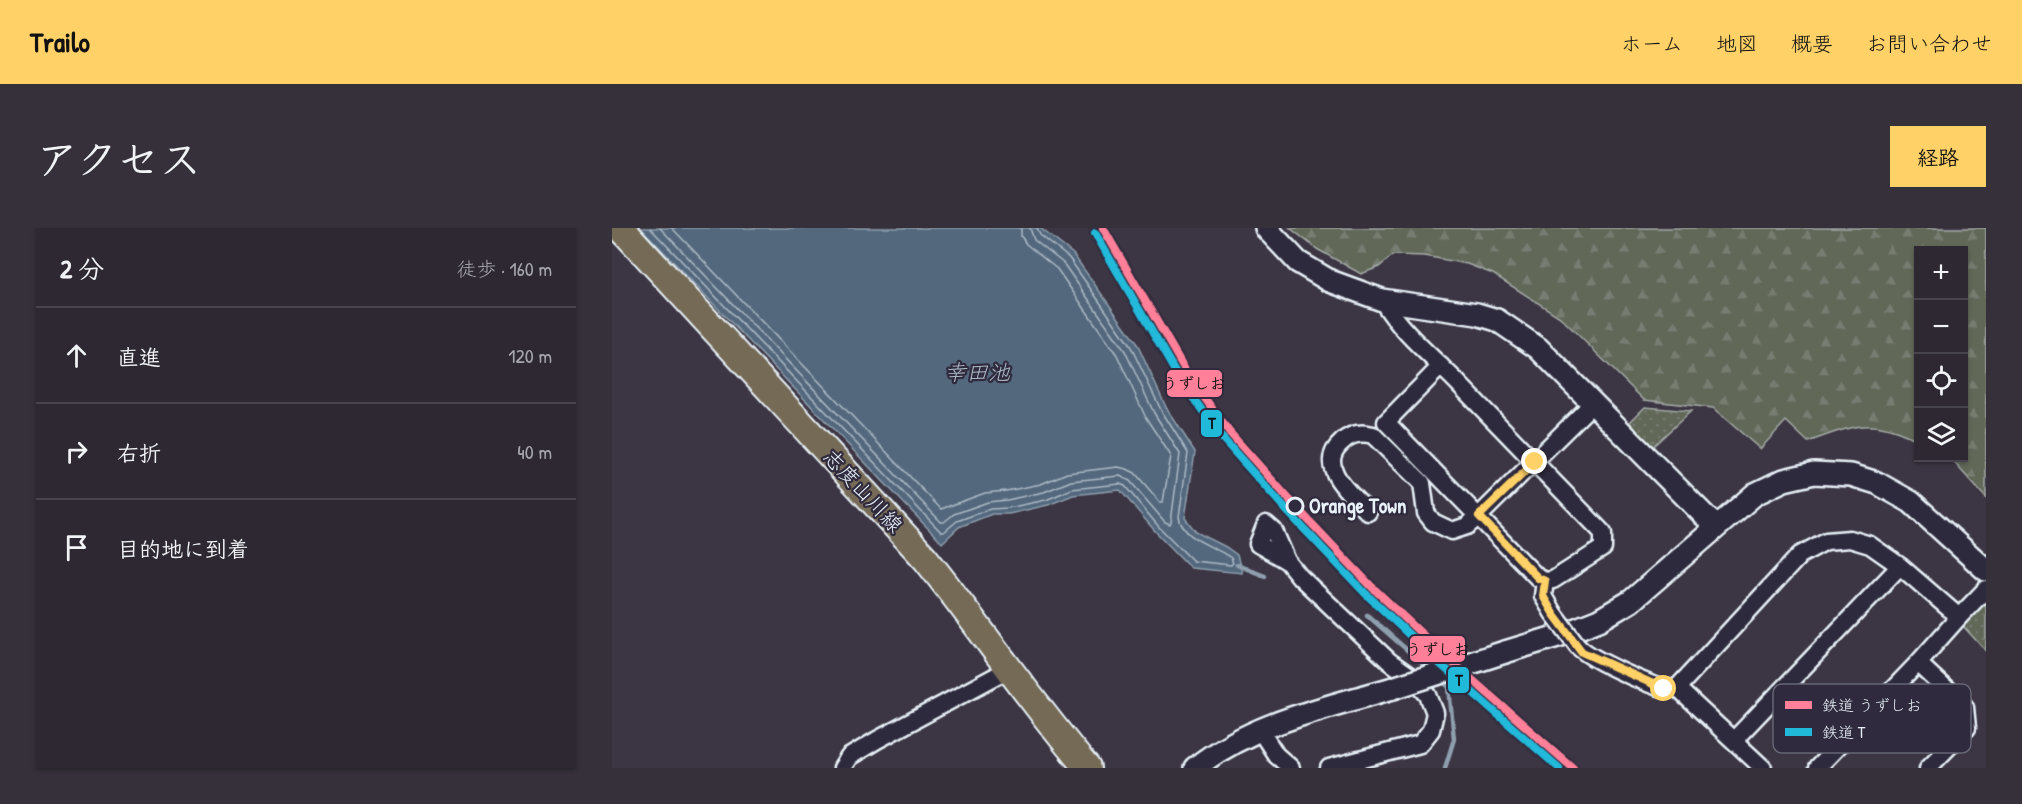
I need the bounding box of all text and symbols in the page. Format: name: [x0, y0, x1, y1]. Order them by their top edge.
text: Trailo: [30, 23, 90, 61]
text: ホーム: [1621, 29, 1683, 58]
text: 地図: [1716, 29, 1758, 58]
text: 概要: [1791, 29, 1833, 58]
text: お問い合わせ: [1866, 29, 1992, 58]
button: 経路: [1890, 126, 1986, 187]
text: アクセス: [36, 130, 201, 187]
map controls: [1914, 246, 1968, 462]
button: +: [1914, 246, 1968, 300]
text: 2 分: [60, 251, 104, 286]
text: 徒歩 · 160 m: [456, 255, 552, 282]
button: −: [1914, 300, 1968, 354]
icon: ahead: [60, 339, 93, 372]
text: 直進: [117, 342, 161, 372]
text: 120 m: [508, 342, 552, 369]
button: locate: [1914, 354, 1968, 408]
water label: 幸田池: [944, 357, 1011, 387]
line badge: うずしお: [1166, 369, 1223, 398]
text: うずしお: [1162, 372, 1226, 394]
button: layers: [1914, 408, 1968, 462]
line badge: T: [1200, 409, 1223, 438]
text: T: [1207, 412, 1216, 434]
icon: right: [60, 435, 93, 468]
text: 右折: [117, 438, 161, 468]
text: 40 m: [517, 438, 552, 465]
street label: 志度山川線: [817, 442, 910, 539]
route end: [1521, 448, 1547, 474]
place label: Orange Town: [1309, 491, 1407, 521]
marker: Orange Town: [1286, 497, 1304, 515]
icon: arrive: [60, 531, 93, 564]
text: 目的地に到着: [117, 534, 249, 564]
line badge: うずしお: [1409, 635, 1466, 663]
text: うずしお: [1406, 638, 1470, 660]
line badge: T: [1447, 666, 1470, 694]
text: T: [1454, 669, 1463, 691]
route start: [1650, 675, 1676, 701]
legend: [1773, 684, 1971, 753]
text: 鉄道 うずしお: [1822, 694, 1922, 716]
text: 鉄道 T: [1822, 721, 1866, 743]

